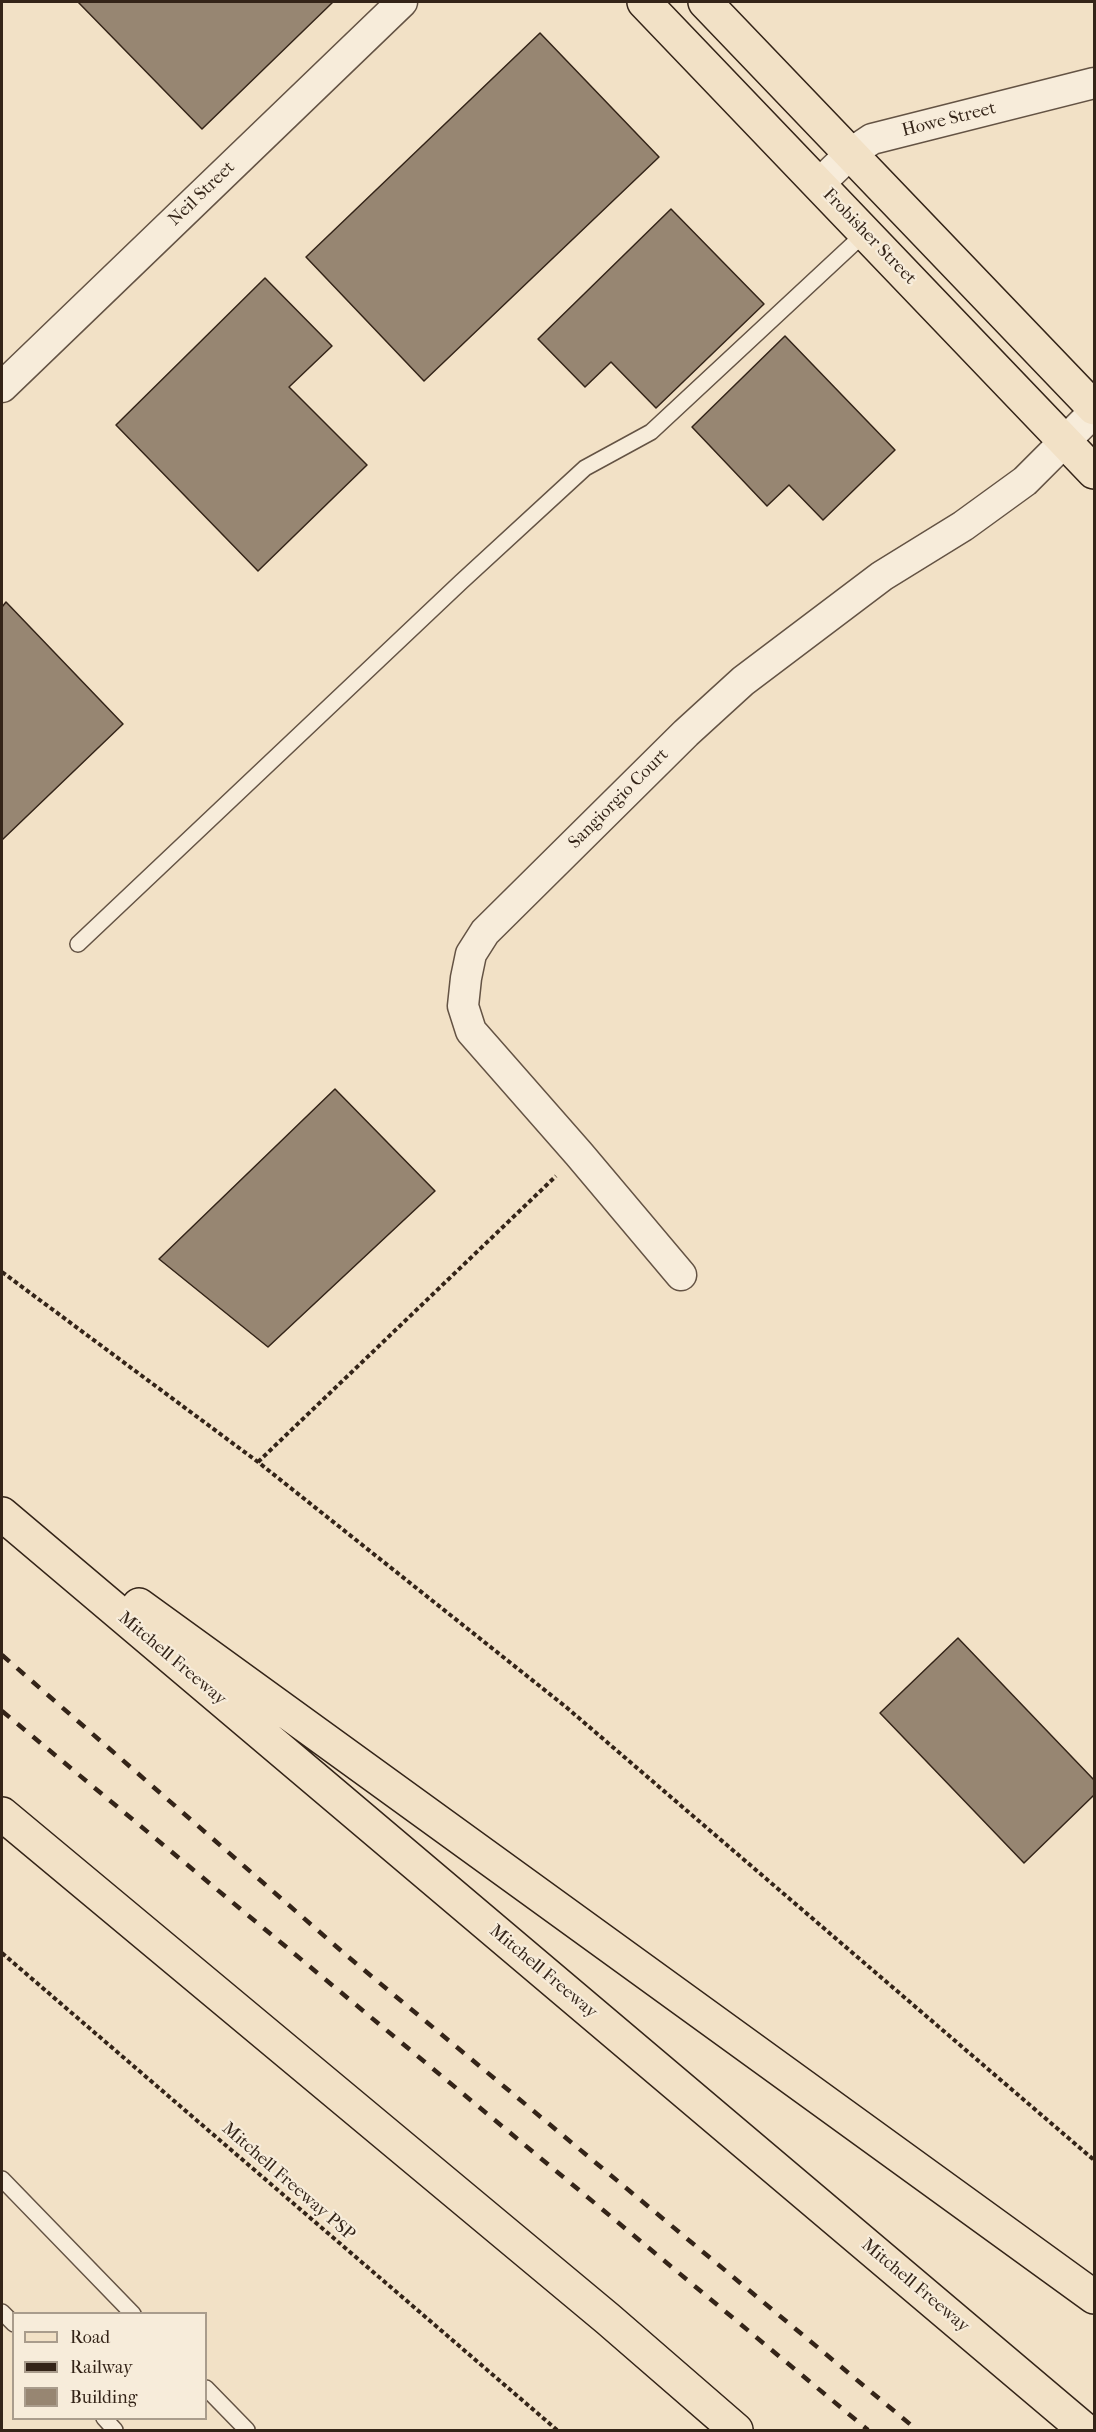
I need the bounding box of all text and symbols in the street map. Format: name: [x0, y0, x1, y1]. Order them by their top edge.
street label: Howe Street: [900, 98, 998, 142]
street label: Neil Street: [164, 157, 240, 231]
street label: Frobisher Street: [818, 184, 920, 290]
street label: Sangiorgio Court: [564, 744, 674, 854]
street label: Mitchell Freeway: [114, 1608, 230, 1710]
street label: Mitchell Freeway: [485, 1921, 601, 2023]
street label: Mitchell Freeway PSP: [217, 2118, 359, 2246]
street label: Mitchell Freeway: [857, 2235, 973, 2337]
legend: [12, 2312, 207, 2420]
text: Road: [70, 2327, 110, 2348]
text: Railway: [70, 2357, 133, 2378]
text: Building: [70, 2387, 137, 2408]

